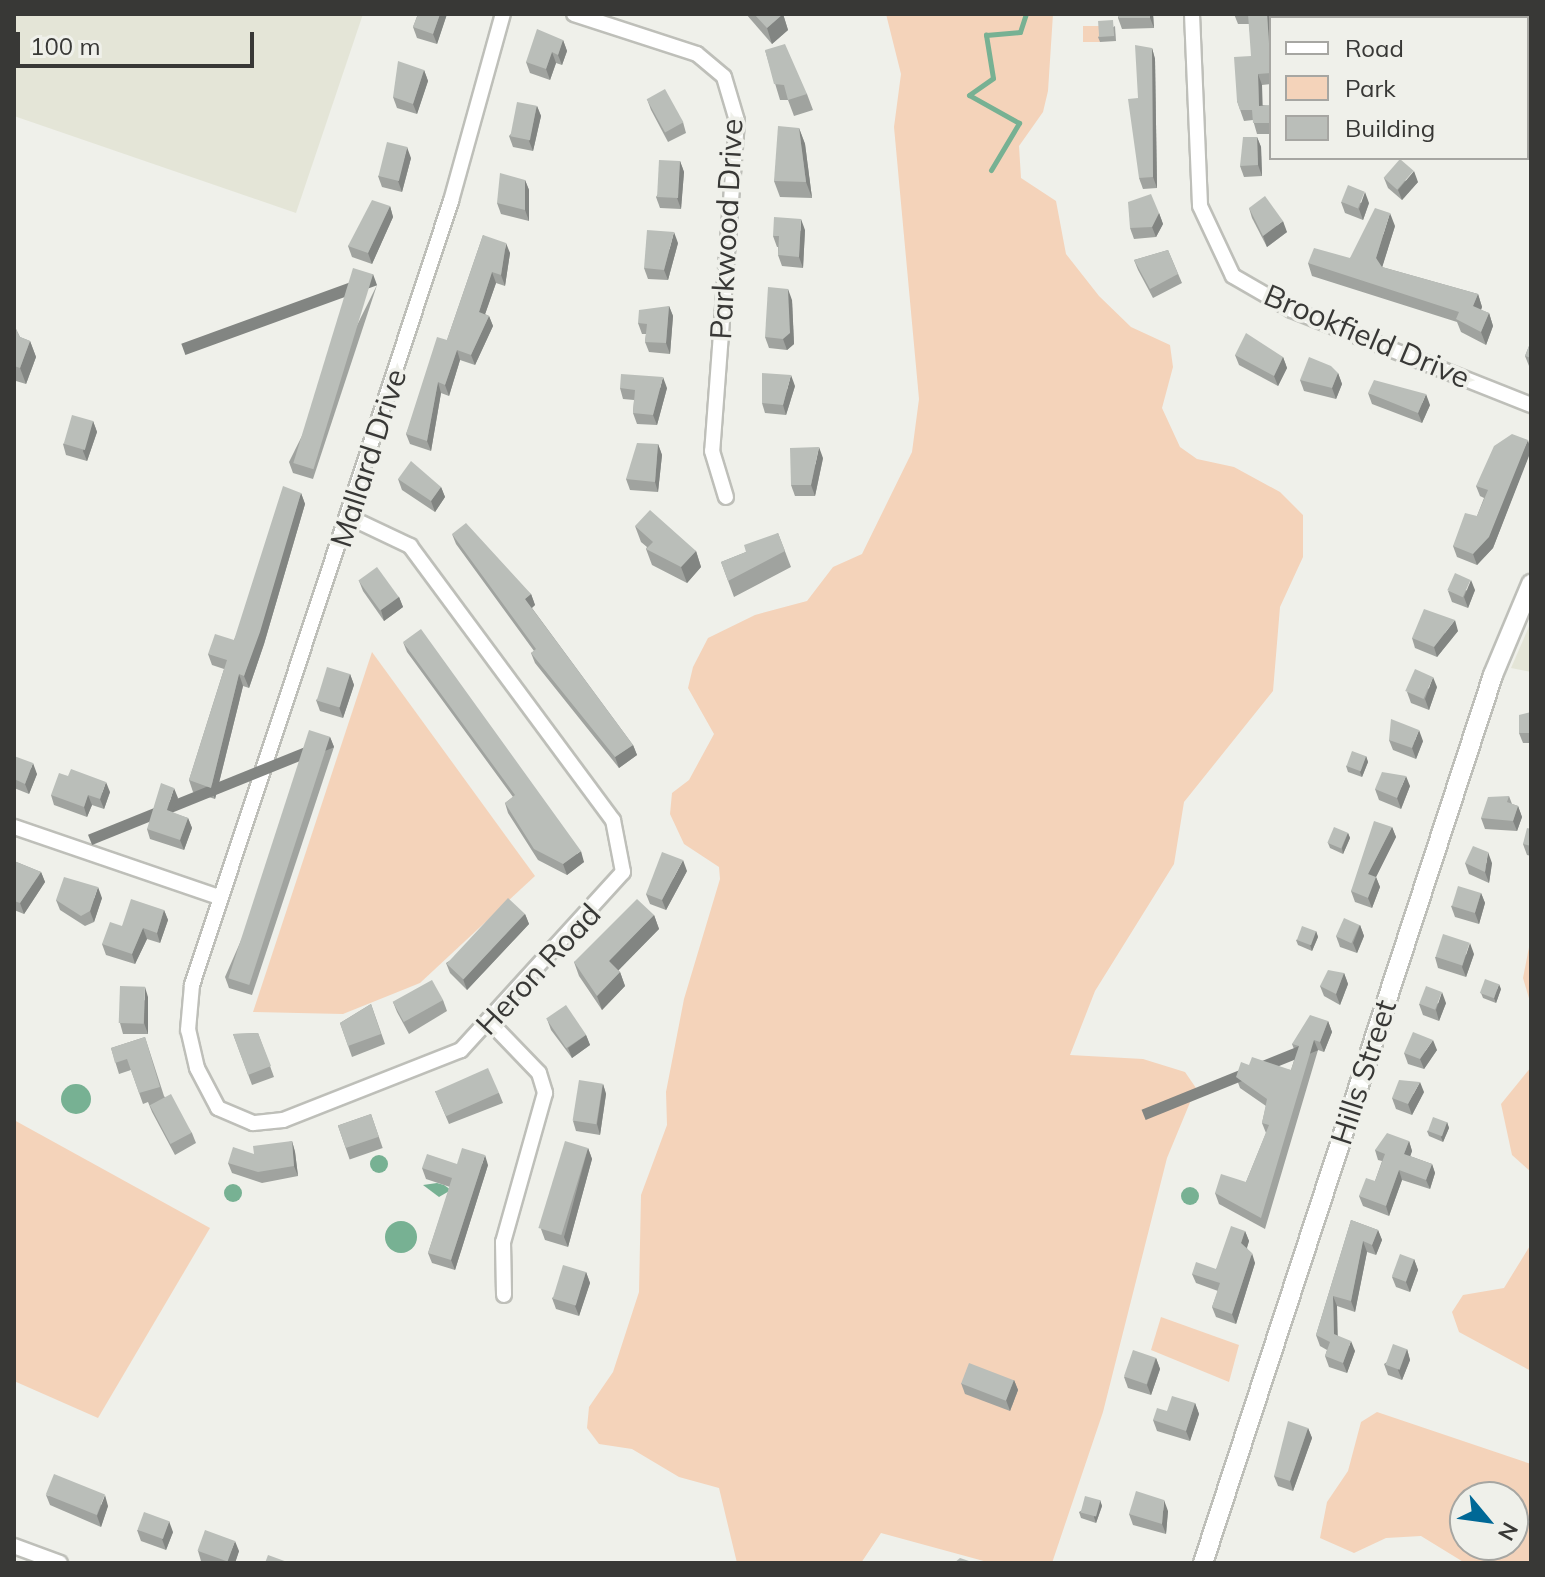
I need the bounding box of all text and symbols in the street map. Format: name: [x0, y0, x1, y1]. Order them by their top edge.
scale bar: [20, 16, 258, 66]
legend: [1269, 16, 1529, 160]
text: 100 m: [30, 31, 101, 61]
text: Road: [1345, 33, 1404, 63]
text: Park: [1345, 73, 1396, 103]
text: Building: [1345, 113, 1435, 143]
street label: Parkwood Drive: [702, 118, 750, 340]
street label: Brookfield Drive: [1259, 276, 1475, 396]
street label: Mallard Drive: [322, 364, 414, 552]
street label: Heron Road: [468, 896, 608, 1042]
street label: Hills Street: [1323, 995, 1403, 1149]
north arrow: [1449, 1481, 1529, 1561]
text: N: [1492, 1518, 1525, 1546]

